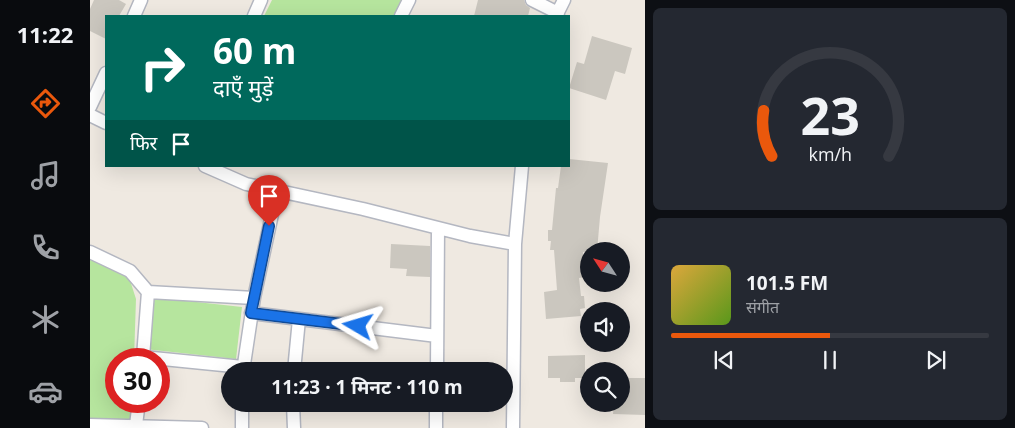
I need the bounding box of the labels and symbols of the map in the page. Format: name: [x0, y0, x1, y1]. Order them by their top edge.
pin: [248, 175, 290, 226]
north arrow: [580, 242, 630, 292]
position arrow: [331, 299, 383, 351]
speed limit sign: 30: [105, 348, 170, 413]

